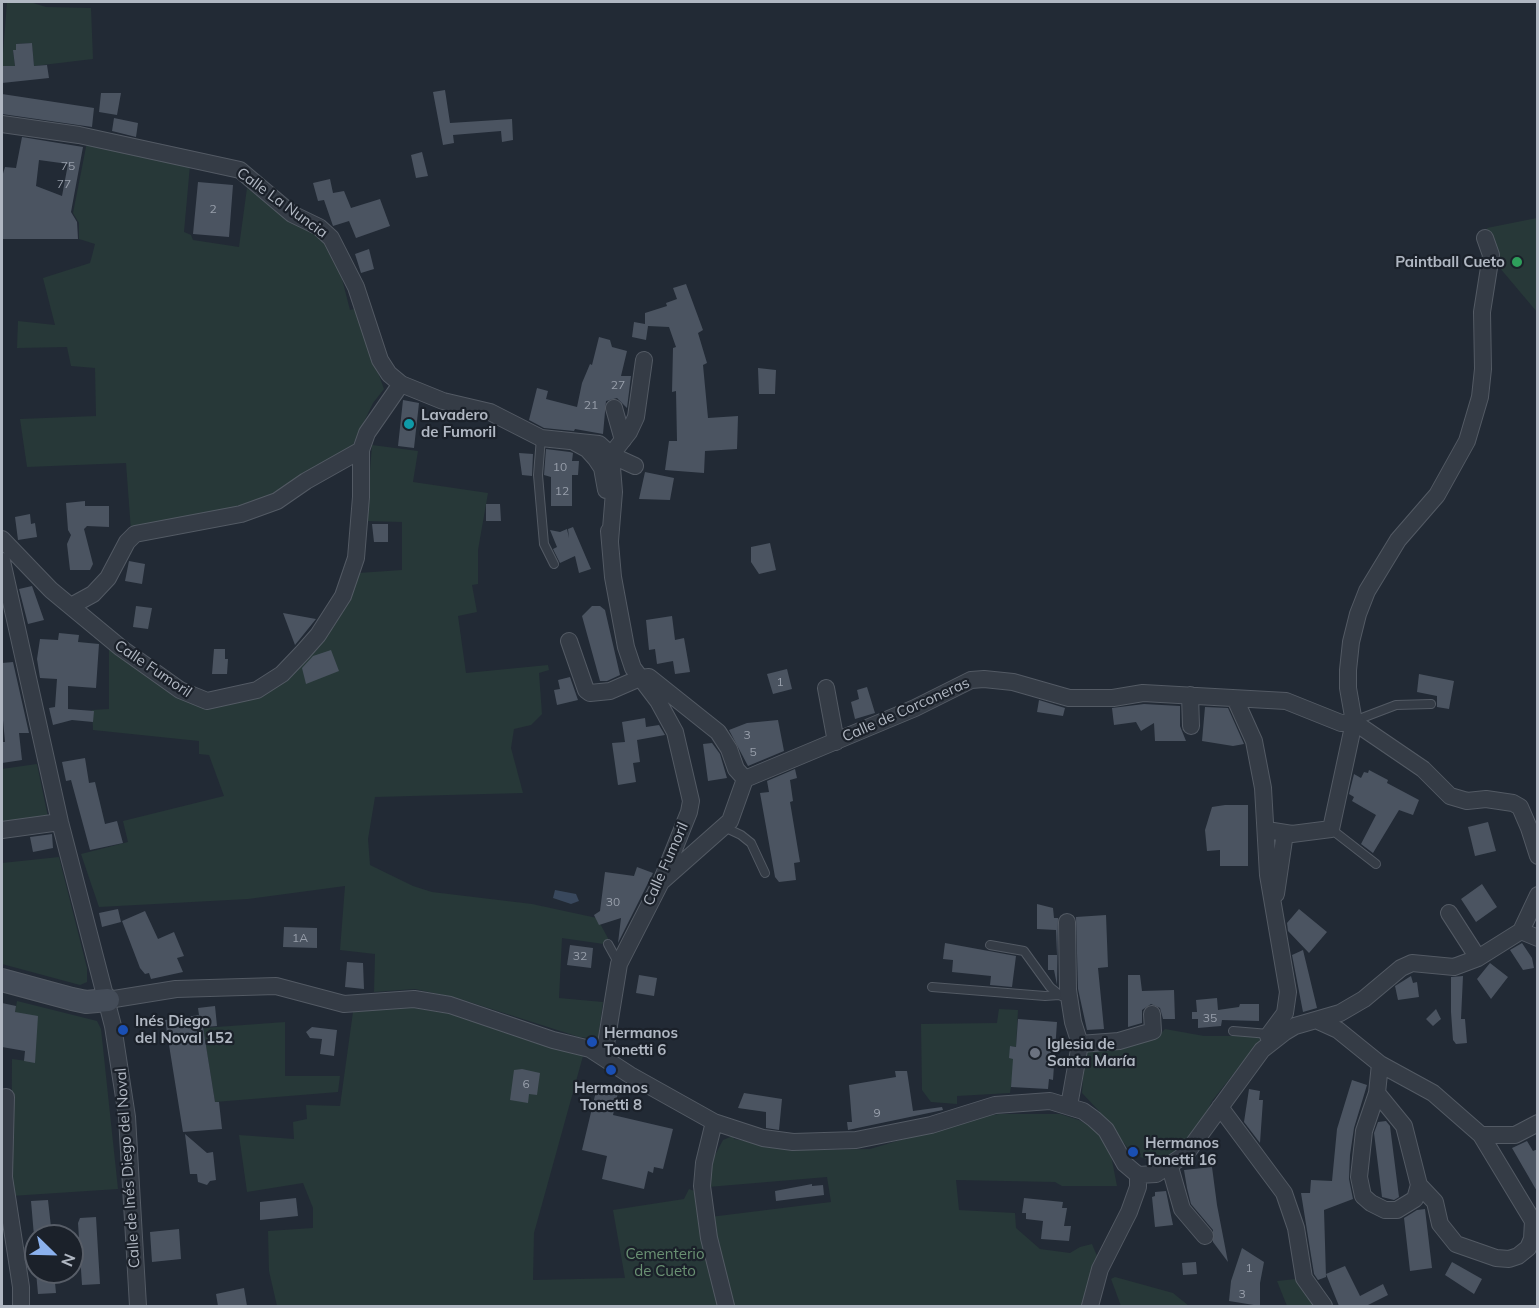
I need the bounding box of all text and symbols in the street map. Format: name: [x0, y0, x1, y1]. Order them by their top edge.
house number: 75: [61, 159, 75, 173]
street label: Calle La Nuncia: [233, 164, 331, 242]
house number: 77: [57, 177, 71, 191]
house number: 2: [209, 202, 217, 216]
place label: Paintball Cueto: [1395, 253, 1505, 271]
marker: Paintball Cueto: [1510, 255, 1524, 269]
house number: 27: [611, 378, 625, 392]
house number: 21: [584, 398, 598, 412]
place label: Lavadero de Fumoril: [421, 406, 496, 441]
marker: Lavadero de Fumoril: [402, 417, 416, 431]
house number: 10: [553, 460, 567, 474]
house number: 12: [555, 484, 569, 498]
street label: Calle Fumoril: [111, 637, 195, 701]
street label: Calle de Corconeras: [840, 674, 972, 746]
house number: 1: [776, 675, 784, 689]
house number: 3: [743, 728, 751, 742]
house number: 5: [749, 745, 757, 759]
street label: Calle Fumoril: [640, 819, 692, 909]
house number: 30: [606, 895, 620, 909]
house number: 1A: [292, 931, 308, 945]
house number: 32: [573, 949, 587, 963]
house number: 35: [1203, 1011, 1217, 1025]
place label: Inés Diego del Noval 152: [135, 1012, 233, 1047]
marker: Inés Diego del Noval 152: [116, 1023, 130, 1037]
place label: Hermanos Tonetti 6: [604, 1024, 678, 1059]
marker: Hermanos Tonetti 6: [585, 1035, 599, 1049]
place label: Iglesia de Santa María: [1047, 1035, 1136, 1070]
marker: Iglesia de Santa María: [1028, 1046, 1042, 1060]
marker: Hermanos Tonetti 8: [604, 1063, 618, 1077]
street label: Calle de Inés Diego del Noval: [112, 1067, 144, 1269]
house number: 6: [522, 1077, 530, 1091]
place label: Hermanos Tonetti 8: [574, 1079, 648, 1114]
house number: 9: [873, 1106, 881, 1120]
place label: Hermanos Tonetti 16: [1145, 1134, 1219, 1169]
marker: Hermanos Tonetti 16: [1126, 1145, 1140, 1159]
north arrow: [24, 1224, 84, 1284]
park label: Cementerio de Cueto: [626, 1245, 704, 1280]
text: N: [57, 1251, 80, 1270]
house number: 1: [1245, 1261, 1253, 1275]
house number: 3: [1238, 1287, 1246, 1301]

